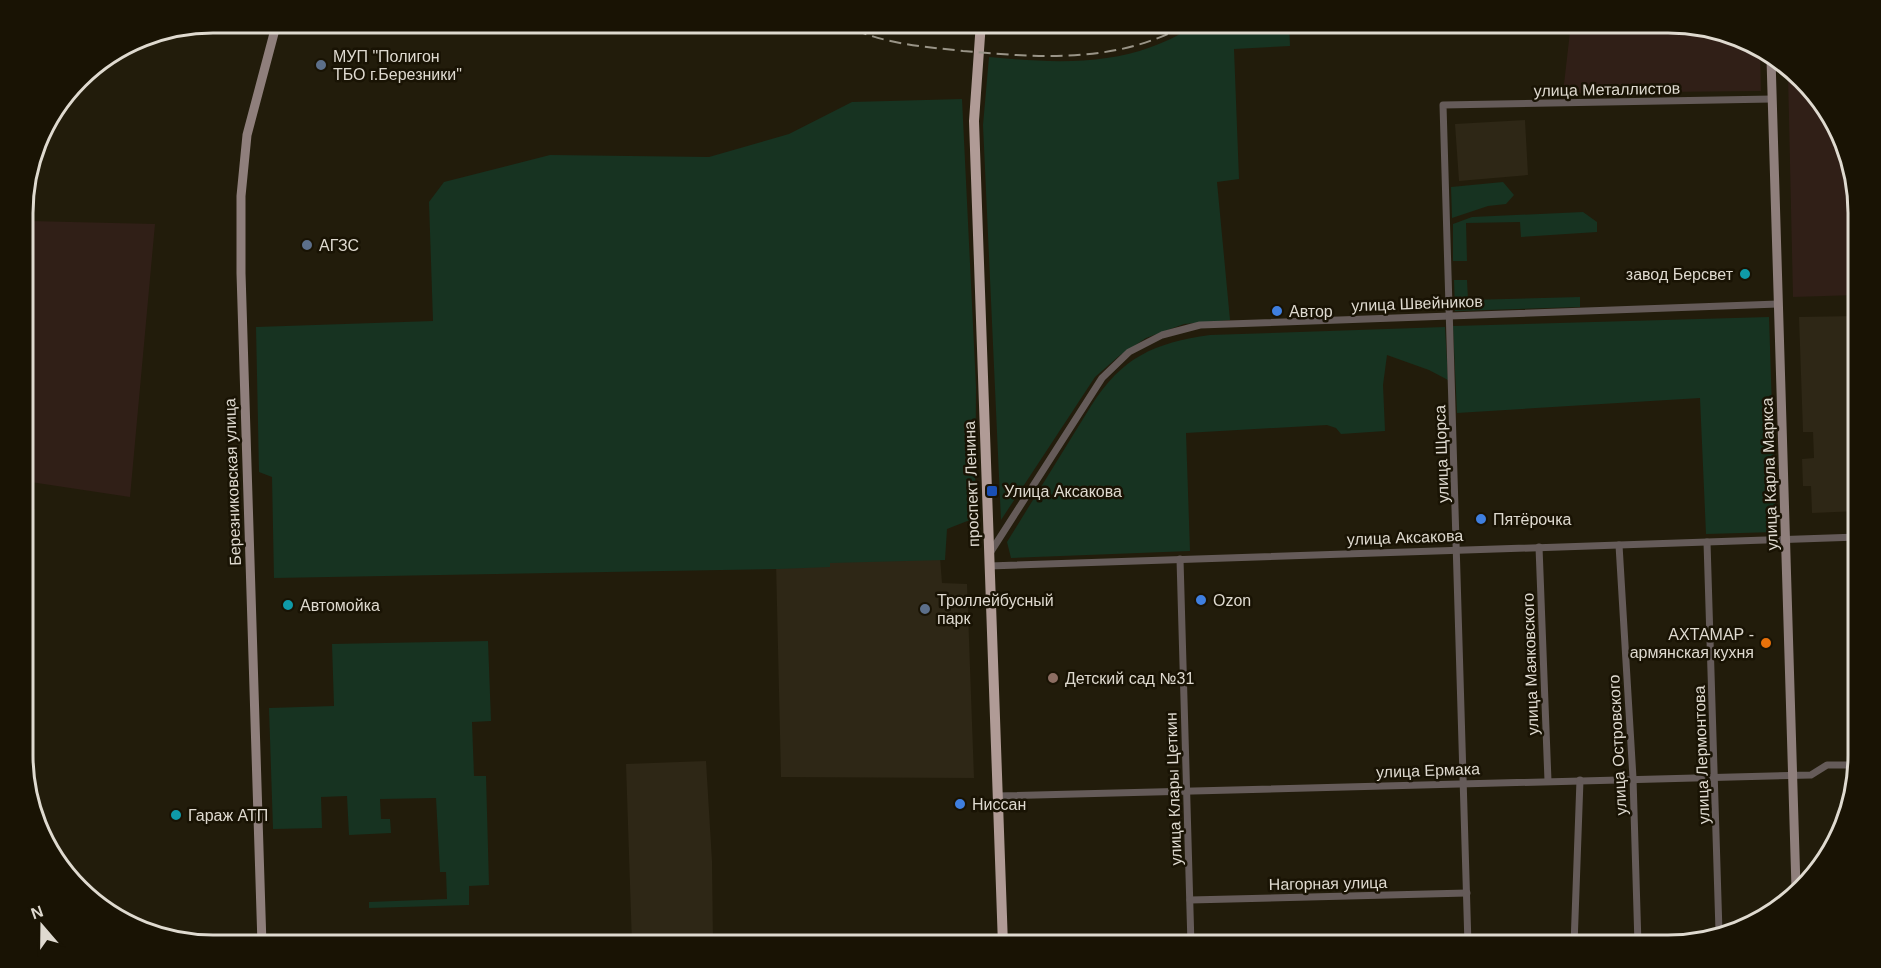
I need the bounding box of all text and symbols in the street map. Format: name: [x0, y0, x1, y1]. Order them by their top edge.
place label: МУП "Полигон ТБО г.Березники": [333, 48, 462, 83]
marker: МУП "Полигон ТБО г.Березники": [314, 58, 328, 72]
street label: улица Металлистов: [1534, 80, 1680, 99]
place label: АГЗС: [319, 237, 359, 254]
marker: АГЗС: [300, 238, 314, 252]
place label: завод Берсвет: [1626, 266, 1734, 283]
marker: завод Берсвет: [1738, 267, 1752, 281]
street label: улица Швейников: [1351, 293, 1483, 314]
place label: Автор: [1289, 303, 1333, 320]
marker: Автор: [1270, 304, 1284, 318]
street label: улица Карла Маркса: [1758, 397, 1781, 551]
street label: Березниковская улица: [221, 398, 244, 566]
street label: улица Щорса: [1431, 405, 1452, 503]
street label: проспект Ленина: [961, 421, 982, 547]
place label: Улица Аксакова: [1004, 483, 1122, 500]
marker: Улица Аксакова: [985, 484, 999, 498]
place label: Пятёрочка: [1493, 511, 1572, 528]
marker: Пятёрочка: [1474, 512, 1488, 526]
street label: улица Аксакова: [1347, 527, 1464, 548]
place label: Троллейбусный парк: [937, 592, 1054, 627]
place label: Ozon: [1213, 592, 1251, 609]
street label: улица Маяковского: [1520, 592, 1541, 735]
marker: Ozon: [1194, 593, 1208, 607]
place label: Автомойка: [300, 597, 380, 614]
marker: Автомойка: [281, 598, 295, 612]
marker: Троллейбусный парк: [918, 602, 932, 616]
place label: АХТАМАР - армянская кухня: [1630, 626, 1754, 661]
marker: АХТАМАР - армянская кухня: [1759, 636, 1773, 650]
place label: Детский сад №31: [1065, 670, 1194, 687]
marker: Детский сад №31: [1046, 671, 1060, 685]
street label: улица Островского: [1605, 674, 1630, 816]
street label: улица Лермонтова: [1691, 685, 1712, 825]
street label: улица Клары Цеткин: [1162, 712, 1185, 866]
street label: улица Ермака: [1376, 760, 1480, 781]
place label: Ниссан: [972, 796, 1026, 813]
marker: Ниссан: [953, 797, 967, 811]
place label: Гараж АТП: [188, 807, 268, 824]
marker: Гараж АТП: [169, 808, 183, 822]
street label: Нагорная улица: [1269, 874, 1388, 893]
north arrow: [12, 896, 72, 956]
text: N: [29, 902, 45, 922]

